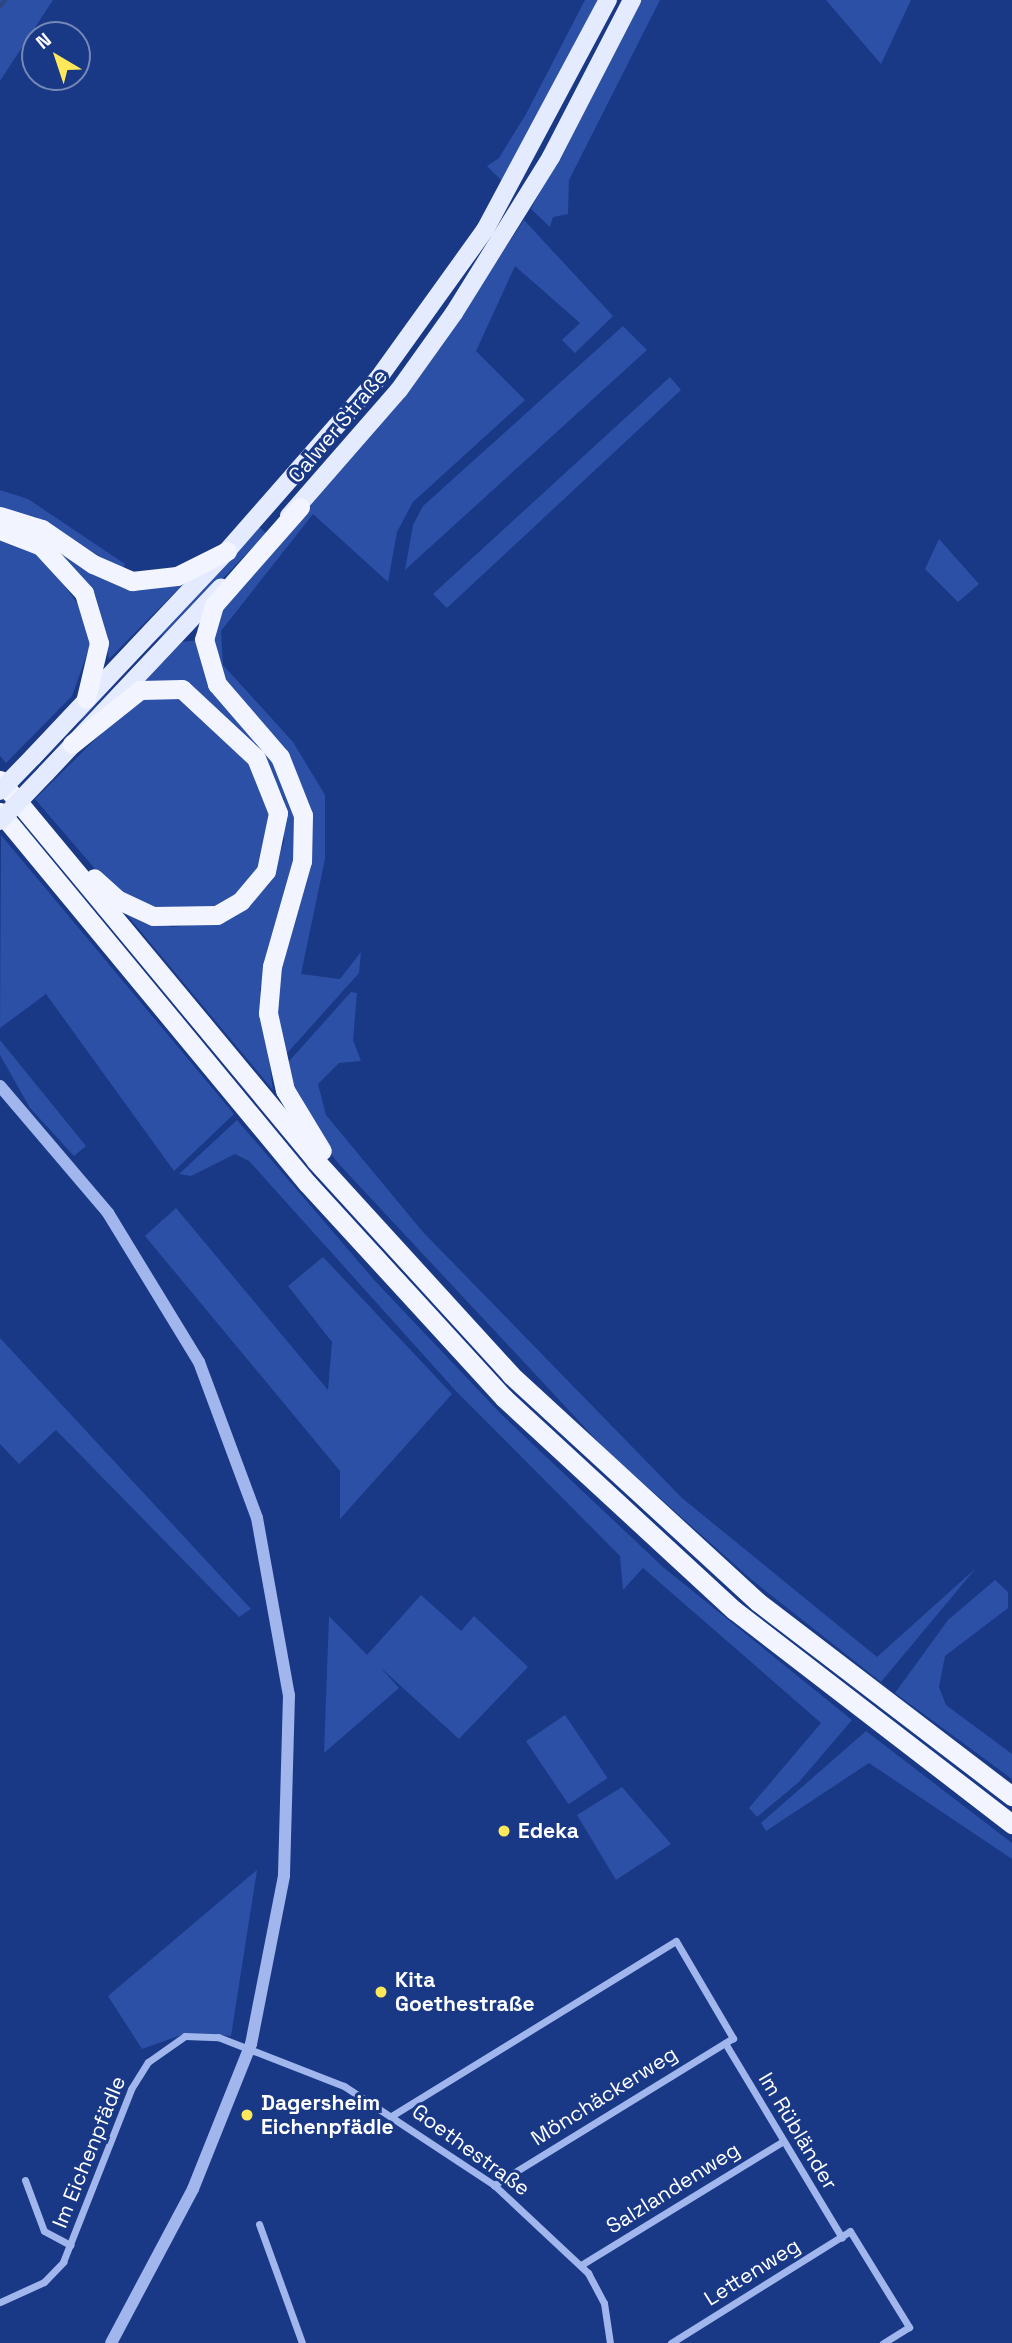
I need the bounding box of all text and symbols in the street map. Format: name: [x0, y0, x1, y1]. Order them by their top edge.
north arrow: [21, 21, 91, 91]
text: N: [31, 27, 57, 55]
street label: Calwer Straße: [283, 364, 393, 488]
place label: Edeka: [518, 1818, 579, 1844]
marker: Edeka: [496, 1823, 512, 1839]
place label: Kita Goethestraße: [395, 1967, 535, 2017]
marker: Kita Goethestraße: [373, 1984, 389, 2000]
street label: Mönchäckerweg: [526, 2041, 682, 2151]
street label: Im Rübländer: [753, 2068, 843, 2194]
street label: Im Eichenpfädle: [47, 2072, 131, 2232]
place label: Dagersheim Eichenpfädle: [261, 2090, 394, 2140]
street label: Goethestraße: [407, 2099, 535, 2201]
marker: Dagersheim Eichenpfädle: [239, 2107, 255, 2123]
street label: Salzlandenweg: [602, 2137, 744, 2239]
street label: Lettenweg: [700, 2233, 804, 2311]

